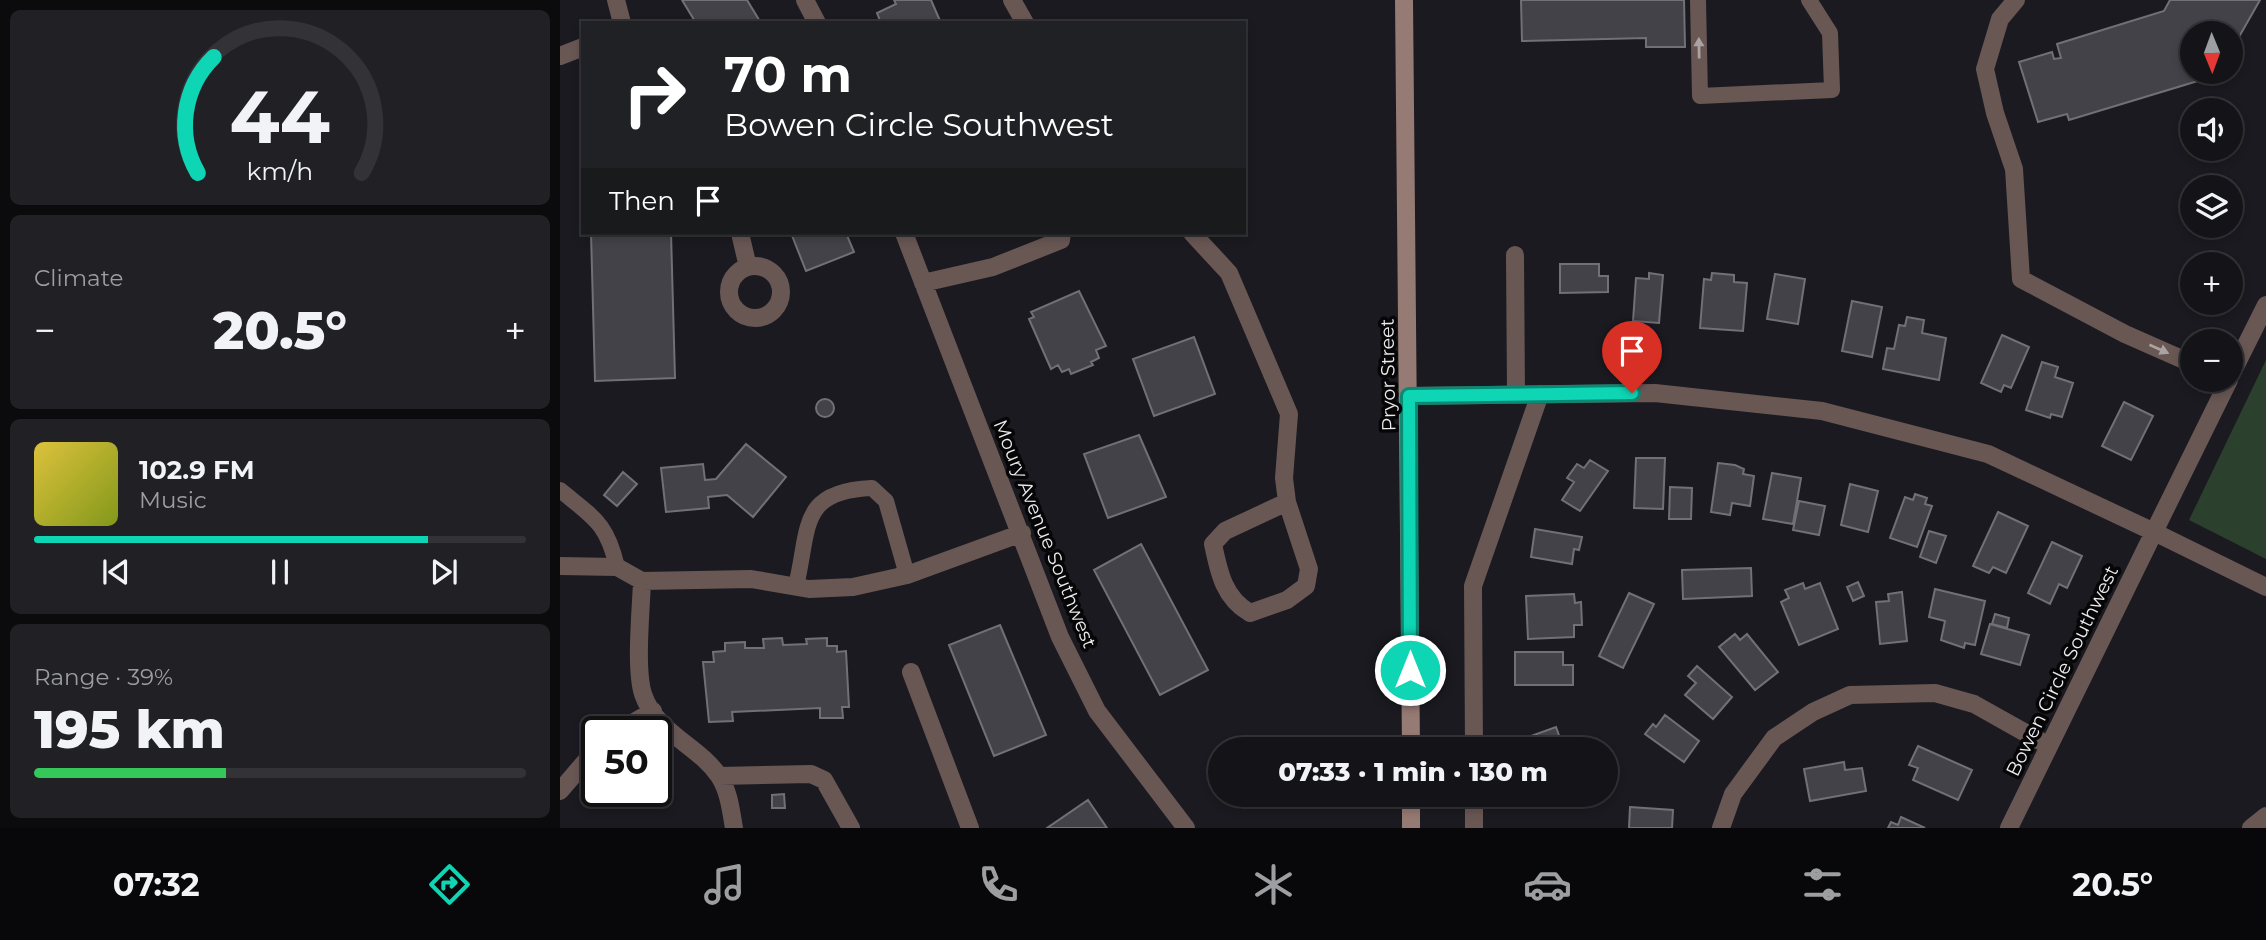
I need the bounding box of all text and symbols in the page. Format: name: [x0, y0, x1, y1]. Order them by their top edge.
north arrow: [2180, 21, 2244, 84]
map controls: [2180, 21, 2243, 392]
one-way arrow: [1694, 37, 1705, 59]
text: 70 m: [724, 45, 852, 104]
icon: right: [609, 49, 700, 140]
text: 44: [230, 74, 330, 162]
button: sound: [2180, 98, 2243, 161]
text: Bowen Circle Southwest: [724, 105, 1114, 144]
text: km/h: [247, 156, 313, 186]
button: layers: [2180, 175, 2243, 238]
icon: arrive: [689, 182, 727, 220]
text: Then: [609, 185, 675, 217]
button: +: [2180, 252, 2243, 315]
text: Climate: [34, 264, 123, 292]
text: 20.5°: [213, 299, 347, 362]
text: −: [34, 307, 56, 354]
text: +: [504, 307, 526, 354]
street label: Pryor Street: [1376, 318, 1400, 432]
pin: [1602, 321, 1662, 393]
button: −: [2180, 329, 2243, 392]
icon: arrive: [1613, 332, 1651, 370]
one-way arrow: [2149, 343, 2169, 355]
street label: Moury Avenue Southwest: [989, 417, 1101, 652]
text: 102.9 FM: [139, 454, 255, 486]
text: Music: [139, 486, 207, 514]
icon: previous: [97, 553, 135, 591]
icon: pause: [261, 553, 299, 591]
icon: next: [425, 553, 463, 591]
street label: Bowen Circle Southwest: [2001, 562, 2123, 780]
position arrow: [1373, 633, 1447, 707]
text: Range · 39%: [34, 663, 173, 691]
text: 195 km: [34, 698, 225, 761]
speed limit sign: 50: [581, 716, 672, 807]
text: 07:33 · 1 min · 130 m: [1278, 756, 1548, 788]
icon: directions: [425, 860, 474, 909]
icon: music: [700, 860, 749, 909]
icon: phone: [974, 860, 1023, 909]
icon: climate: [1249, 860, 1298, 909]
icon: car: [1523, 860, 1572, 909]
icon: filters: [1798, 860, 1847, 909]
text: 07:32: [113, 865, 200, 904]
text: 20.5°: [2072, 865, 2153, 904]

